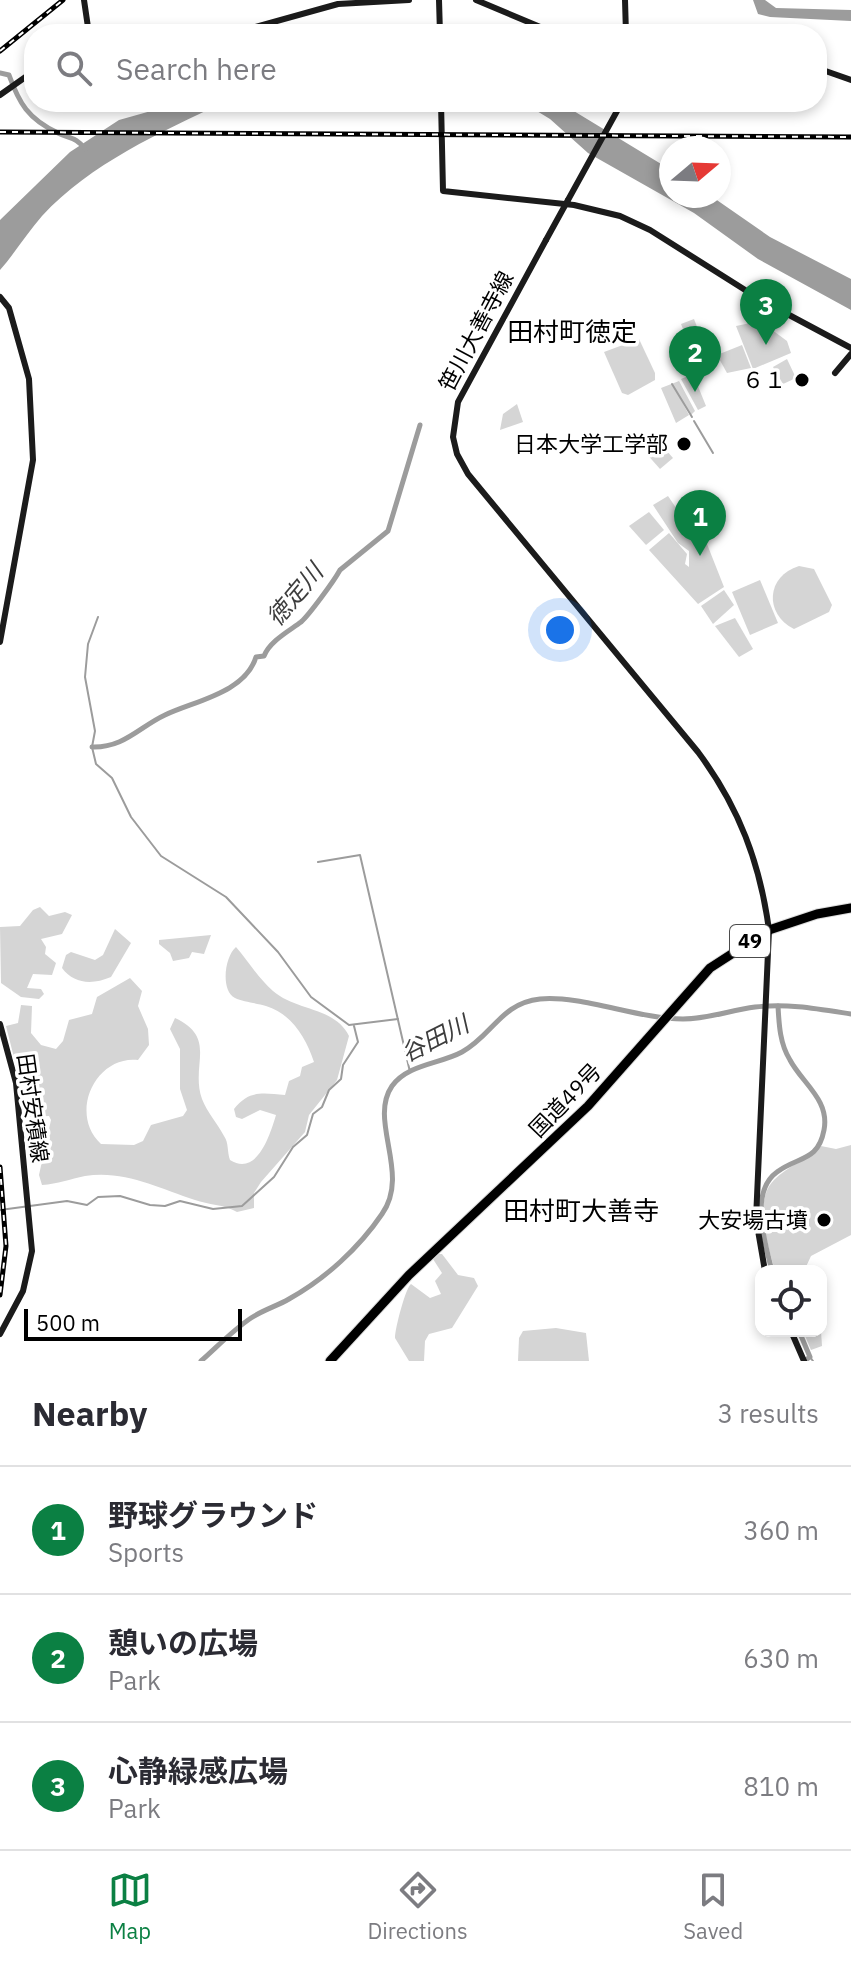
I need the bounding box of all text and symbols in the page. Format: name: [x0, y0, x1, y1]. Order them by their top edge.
search box: [24, 24, 827, 112]
icon: search: [52, 46, 96, 90]
text: Search here: [116, 49, 277, 88]
north arrow: [659, 136, 731, 208]
street label: 笹川大善寺線: [432, 266, 519, 396]
pin: 3: [740, 279, 792, 345]
district label: 田村町徳定: [507, 314, 637, 348]
pin: 2: [669, 326, 721, 392]
place label: ６１: [742, 365, 786, 394]
marker: ６１: [793, 371, 811, 389]
place label: 日本大学工学部: [514, 429, 668, 458]
marker: 日本大学工学部: [675, 435, 693, 453]
pin: 1: [674, 490, 726, 556]
water label: 徳定川: [259, 554, 332, 632]
your location: [540, 610, 580, 650]
road number: 49: [730, 925, 770, 957]
water label: 谷田川: [395, 1006, 477, 1069]
street label: 田村安積線: [11, 1051, 56, 1164]
street label: 国道49号: [522, 1056, 607, 1143]
district label: 田村町大善寺: [503, 1193, 659, 1227]
place label: 大安場古墳: [698, 1205, 808, 1234]
marker: 大安場古墳: [815, 1211, 833, 1229]
map controls: [755, 1265, 827, 1337]
button: locate: [755, 1265, 827, 1337]
scale bar: [24, 1305, 242, 1341]
text: 500 m: [36, 1308, 100, 1337]
text: Nearby: [32, 1391, 147, 1435]
text: 3 results: [717, 1396, 819, 1430]
text: 野球グラウンド: [108, 1495, 318, 1534]
text: 1: [50, 1513, 66, 1547]
text: 360 m: [743, 1513, 819, 1547]
text: Sports: [108, 1535, 184, 1569]
text: 憩いの広場: [108, 1623, 258, 1662]
text: 2: [50, 1641, 66, 1675]
text: 630 m: [743, 1641, 819, 1675]
text: Park: [108, 1663, 161, 1697]
text: 心静緑感広場: [108, 1751, 288, 1790]
text: 3: [50, 1769, 66, 1803]
text: 810 m: [743, 1769, 819, 1803]
text: Park: [108, 1791, 161, 1825]
tab: Map: [108, 1868, 152, 1945]
tab: Directions: [368, 1868, 468, 1945]
tab: Saved: [683, 1868, 743, 1945]

